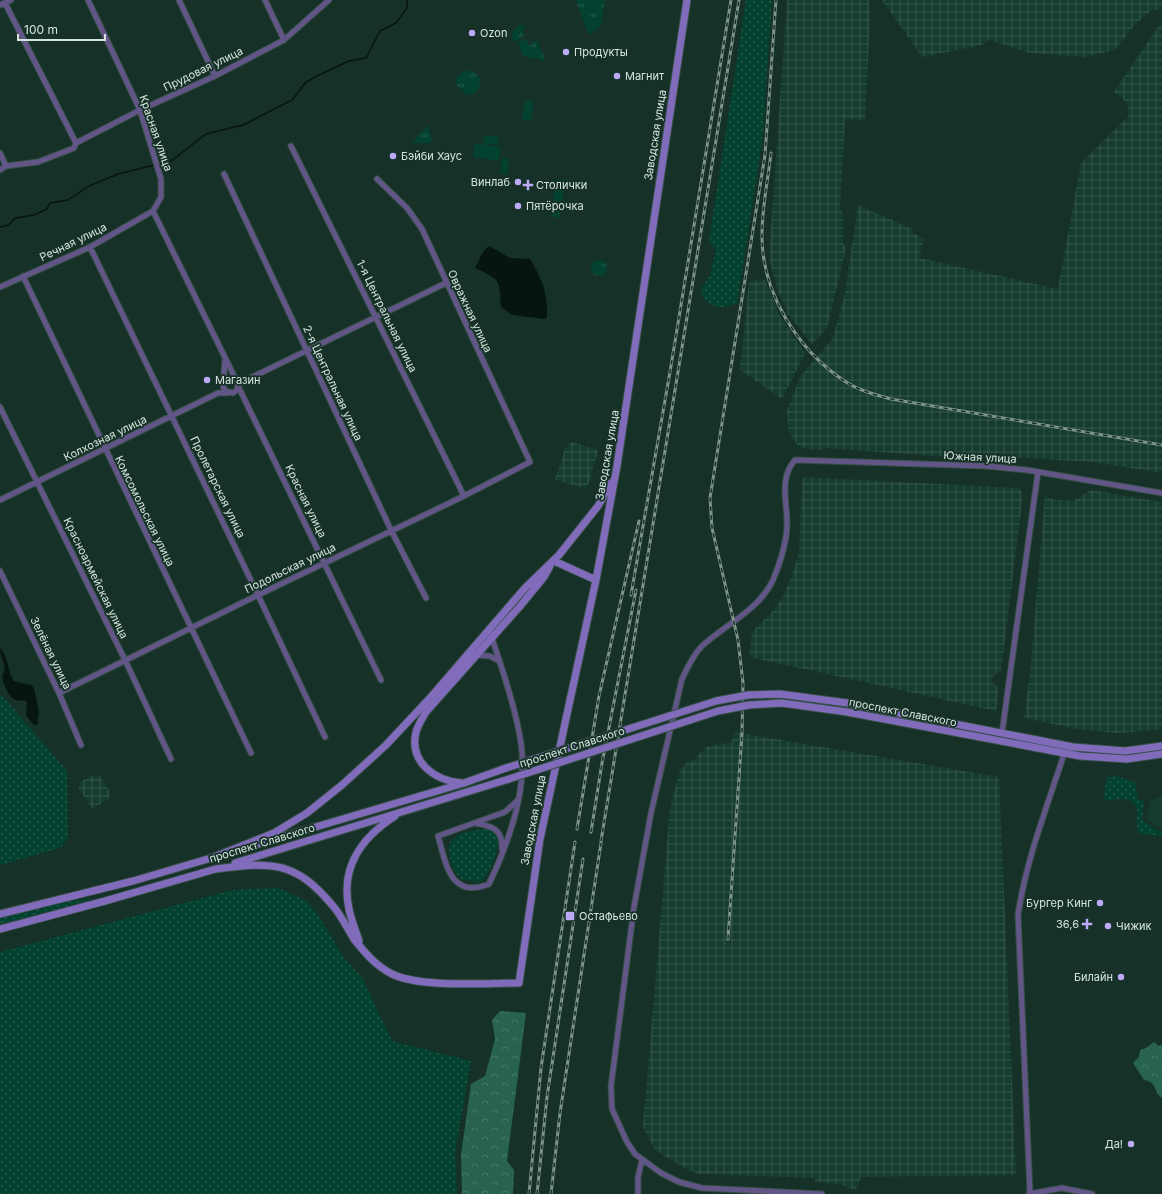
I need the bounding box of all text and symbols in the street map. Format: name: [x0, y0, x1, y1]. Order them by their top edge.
scale bar: [18, 16, 105, 42]
text: 100 m: [24, 22, 58, 37]
place label: Ozon: [480, 26, 507, 40]
marker: Ozon: [467, 28, 477, 38]
street label: Прудовая улица: [161, 44, 245, 94]
place label: Продукты: [574, 45, 628, 59]
marker: Продукты: [561, 47, 571, 57]
place label: Магнит: [625, 69, 665, 83]
marker: Магнит: [612, 71, 622, 81]
street label: Заводская улица: [641, 89, 669, 181]
street label: Красная улица: [136, 93, 176, 173]
place label: Бэйби Хаус: [401, 149, 462, 163]
marker: Бэйби Хаус: [388, 151, 398, 161]
place label: Винлаб: [471, 175, 510, 189]
marker: Винлаб: [513, 177, 523, 187]
place label: Столички: [536, 178, 587, 192]
marker: Столички: [523, 180, 533, 190]
place label: Пятёрочка: [526, 199, 584, 213]
marker: Пятёрочка: [513, 201, 523, 211]
street label: Речная улица: [37, 220, 109, 264]
street label: 1-я Центральная улица: [354, 257, 420, 375]
street label: Овражная улица: [445, 267, 495, 355]
street label: 2-я Центральная улица: [300, 323, 366, 443]
place label: Магазин: [215, 373, 261, 387]
marker: Магазин: [202, 375, 212, 385]
street label: Заводская улица: [592, 409, 622, 501]
street label: Колхозная улица: [61, 412, 149, 464]
street label: Пролетарская улица: [187, 434, 249, 540]
street label: Южная улица: [943, 448, 1017, 466]
street label: Комсомольская улица: [112, 453, 178, 569]
street label: Красная улица: [282, 462, 330, 540]
street label: Красноармейская улица: [61, 515, 131, 641]
street label: Подольская улица: [242, 540, 338, 596]
street label: Зелёная улица: [27, 614, 75, 692]
street label: проспект Славского: [848, 695, 959, 729]
street label: проспект Славского: [518, 723, 627, 771]
street label: Заводская улица: [517, 774, 549, 866]
street label: проспект Славского: [207, 820, 317, 866]
place label: Бургер Кинг: [1026, 896, 1092, 910]
marker: Бургер Кинг: [1095, 898, 1105, 908]
place label: Остафьево: [579, 909, 638, 923]
marker: Остафьево: [564, 910, 576, 922]
place label: 36,6: [1056, 917, 1079, 931]
marker: 36,6: [1082, 919, 1092, 929]
place label: Чижик: [1116, 919, 1152, 933]
marker: Чижик: [1103, 921, 1113, 931]
place label: Билайн: [1074, 970, 1113, 984]
marker: Билайн: [1116, 972, 1126, 982]
place label: Да!: [1105, 1137, 1123, 1151]
marker: Да!: [1126, 1139, 1136, 1149]

